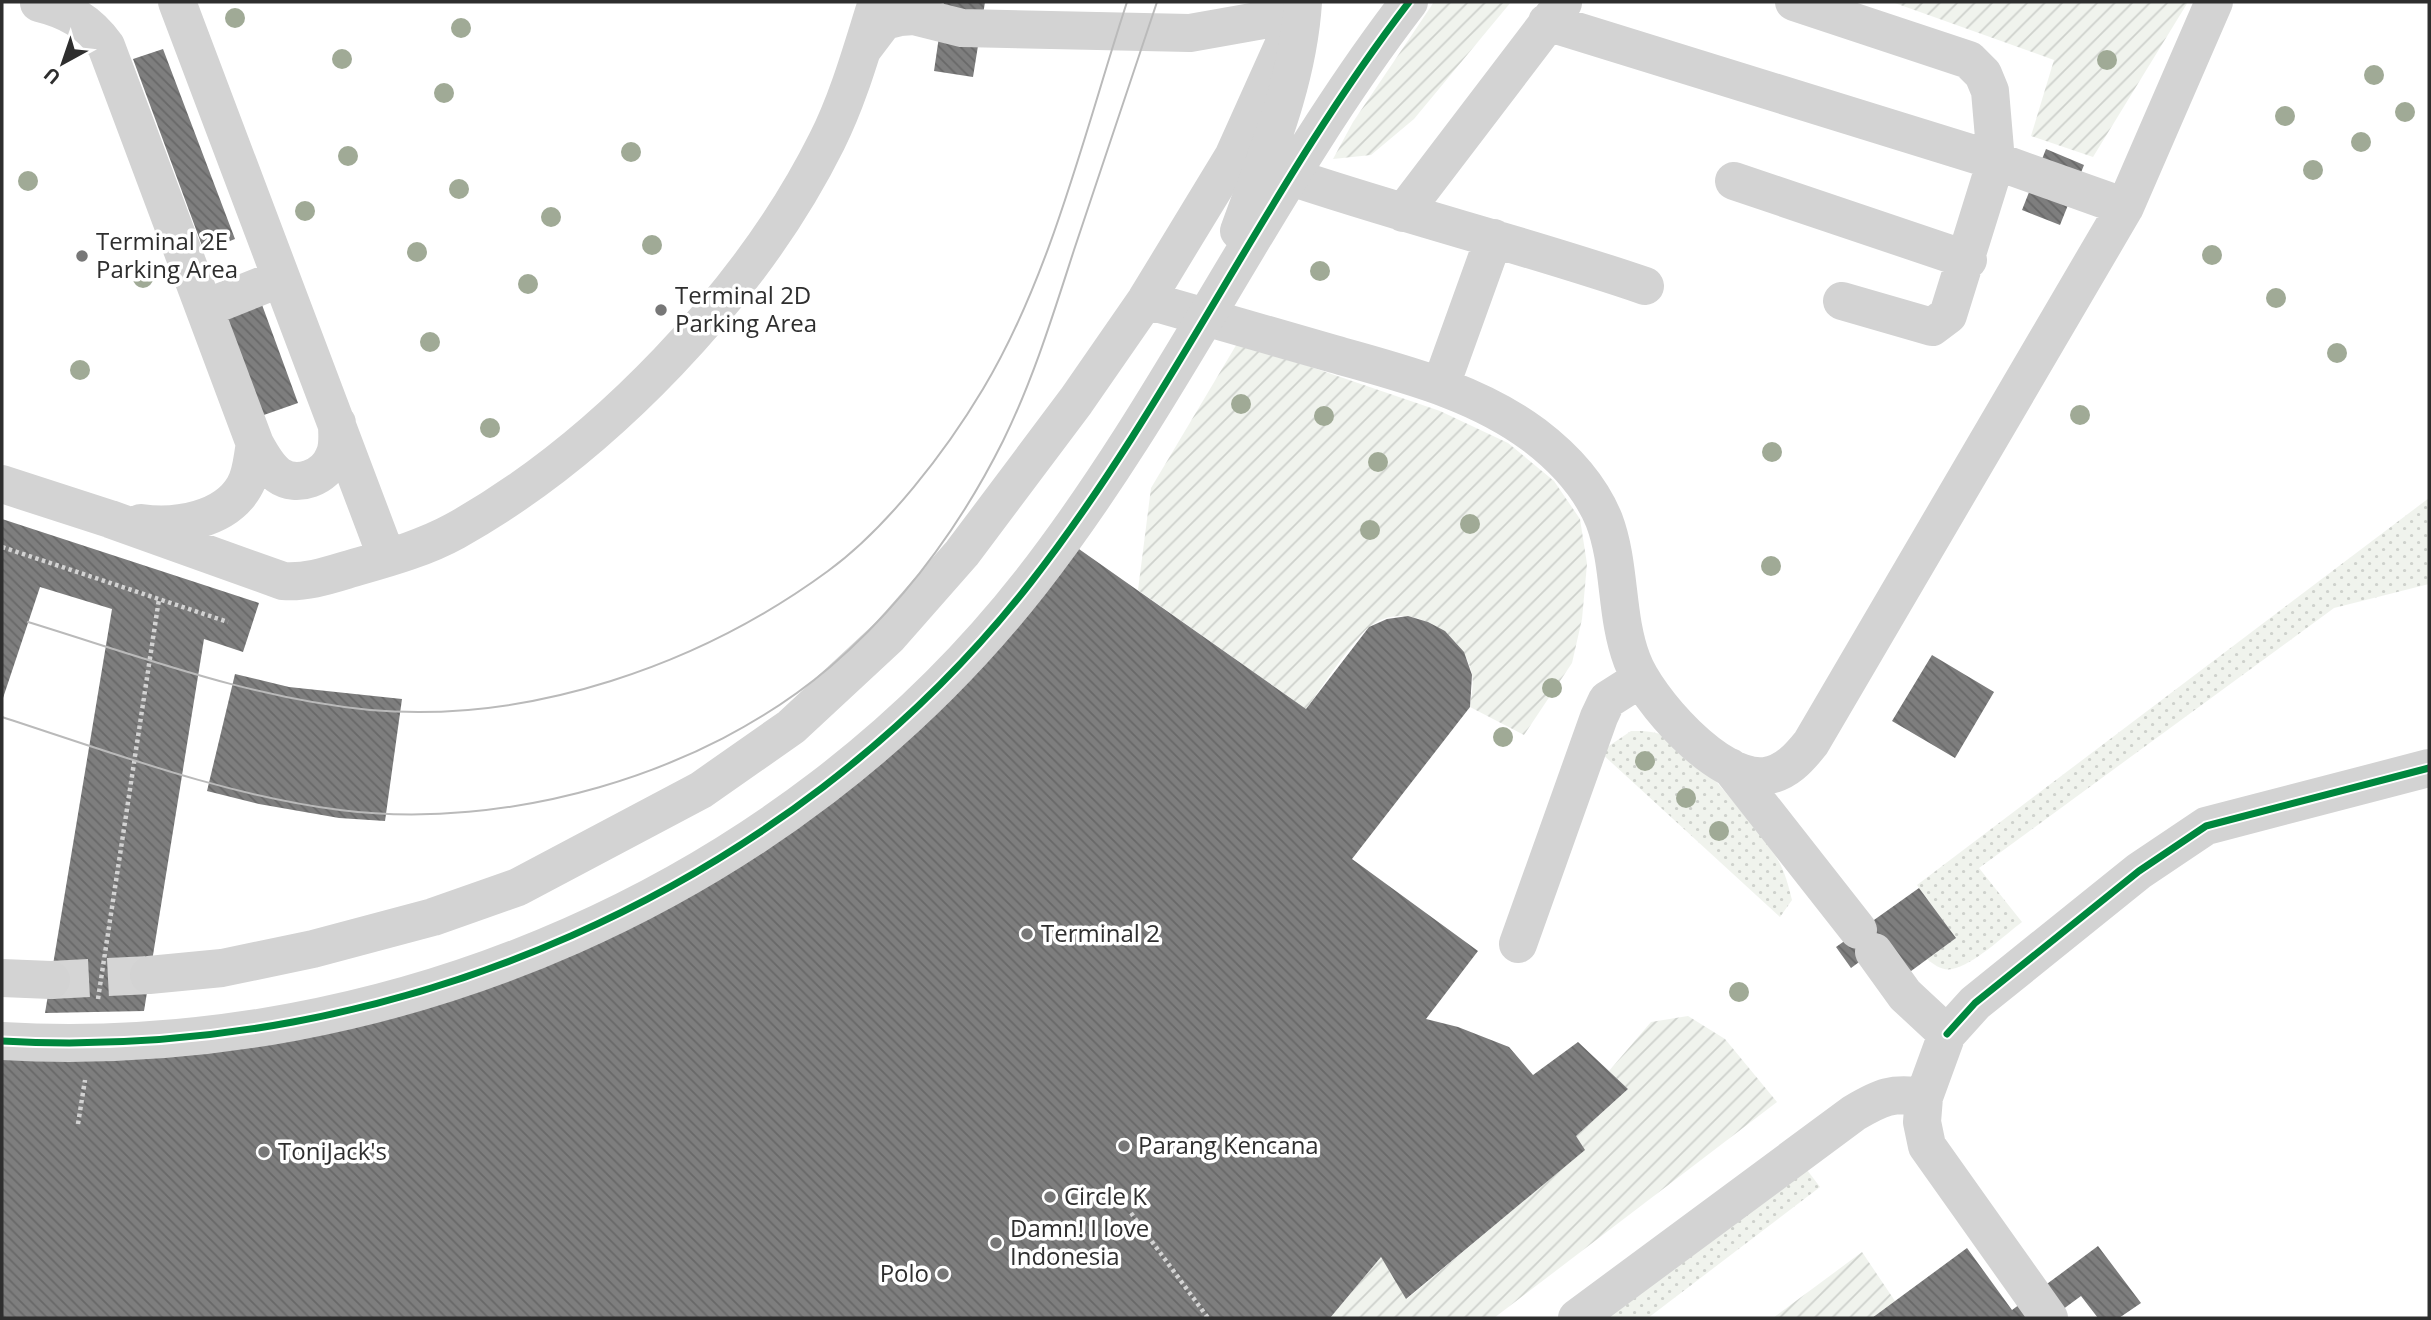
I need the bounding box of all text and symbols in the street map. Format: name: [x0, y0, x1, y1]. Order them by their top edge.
north arrow: [28, 28, 98, 98]
text: U: [38, 61, 66, 91]
place label: Terminal 2E Parking Area: [96, 224, 238, 285]
marker: Terminal 2E Parking Area: [74, 248, 90, 264]
place label: Terminal 2D Parking Area: [675, 278, 817, 339]
marker: Terminal 2D Parking Area: [653, 302, 669, 318]
place label: Terminal 2: [1041, 916, 1160, 949]
marker: Terminal 2: [1019, 926, 1035, 942]
place label: Parang Kencana: [1138, 1128, 1319, 1161]
place label: ToniJack's: [278, 1134, 387, 1167]
marker: Parang Kencana: [1116, 1138, 1132, 1154]
marker: ToniJack's: [256, 1144, 272, 1160]
place label: Circle K: [1064, 1179, 1147, 1212]
marker: Circle K: [1042, 1189, 1058, 1205]
place label: Damn! I love Indonesia: [1010, 1211, 1149, 1272]
marker: Damn! I love Indonesia: [988, 1235, 1004, 1251]
place label: Polo: [880, 1256, 929, 1289]
marker: Polo: [935, 1266, 951, 1282]

